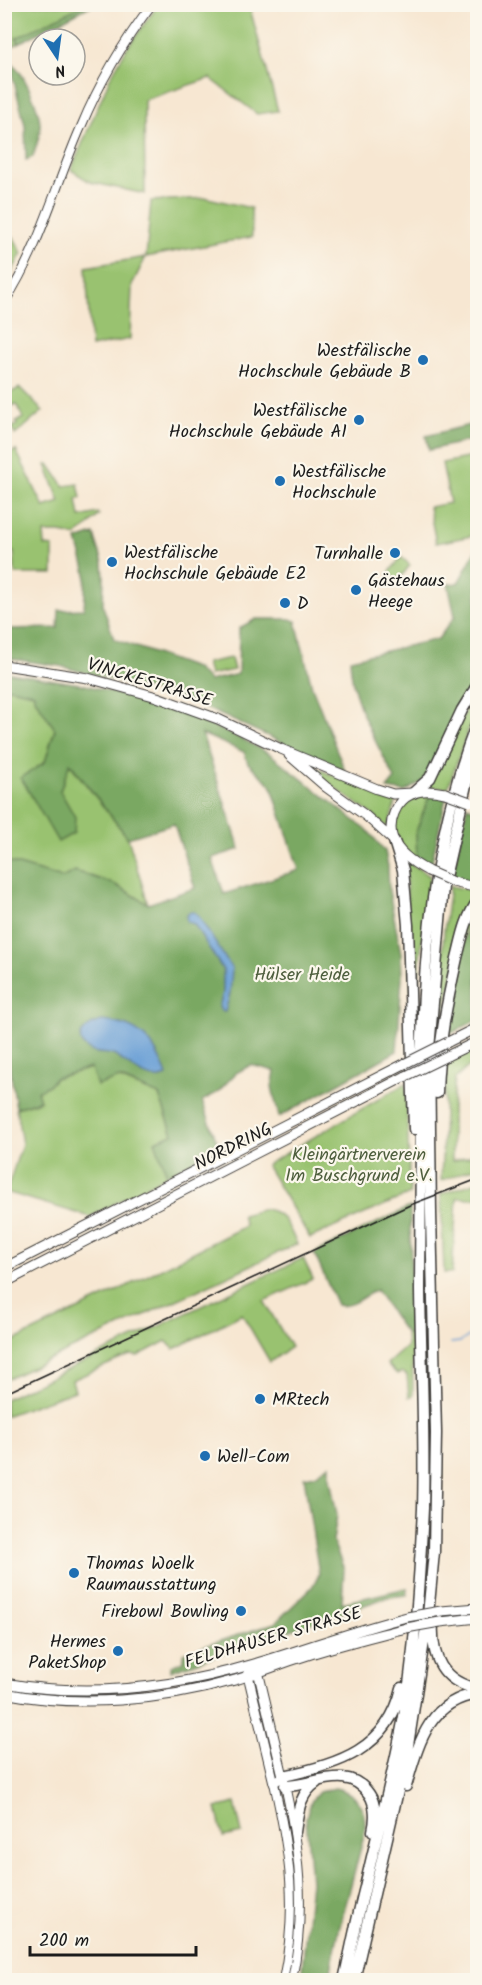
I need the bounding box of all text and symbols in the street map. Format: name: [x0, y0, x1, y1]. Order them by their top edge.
north arrow: [27, 27, 87, 87]
text: N: [52, 57, 68, 83]
place label: Westfälische Hochschule Gebäude B: [238, 337, 411, 387]
marker: Westfälische Hochschule Gebäude B: [416, 353, 430, 367]
place label: Westfälische Hochschule Gebäude A1: [169, 397, 347, 447]
marker: Westfälische Hochschule Gebäude A1: [352, 413, 366, 427]
place label: Westfälische Hochschule: [292, 458, 386, 508]
marker: Westfälische Hochschule: [273, 474, 287, 488]
place label: Westfälische Hochschule Gebäude E2: [124, 539, 307, 589]
place label: Turnhalle: [314, 540, 383, 569]
marker: Turnhalle: [388, 546, 402, 560]
marker: Westfälische Hochschule Gebäude E2: [105, 555, 119, 569]
place label: Gästehaus Heege: [368, 567, 445, 617]
marker: Gästehaus Heege: [349, 583, 363, 597]
place label: D: [297, 590, 309, 619]
marker: D: [278, 596, 292, 610]
street label: VINCKESTRASSE: [83, 651, 216, 716]
park label: Hülser Heide: [254, 961, 350, 990]
street label: NORDRING: [189, 1115, 278, 1179]
park label: Kleingärtnerverein Im Buschgrund e.V.: [285, 1141, 433, 1191]
place label: MRtech: [272, 1386, 329, 1415]
marker: MRtech: [253, 1392, 267, 1406]
place label: Well-Com: [217, 1443, 290, 1472]
marker: Well-Com: [198, 1449, 212, 1463]
place label: Thomas Woelk Raumausstattung: [86, 1550, 217, 1600]
marker: Thomas Woelk Raumausstattung: [67, 1566, 81, 1580]
place label: Firebowl Bowling: [101, 1598, 229, 1627]
street label: FELDHAUSER STRASSE: [181, 1599, 366, 1678]
marker: Firebowl Bowling: [234, 1604, 248, 1618]
place label: Hermes PaketShop: [28, 1628, 106, 1678]
marker: Hermes PaketShop: [111, 1644, 125, 1658]
scale bar: [30, 1919, 196, 1957]
text: 200 m: [39, 1927, 89, 1956]

